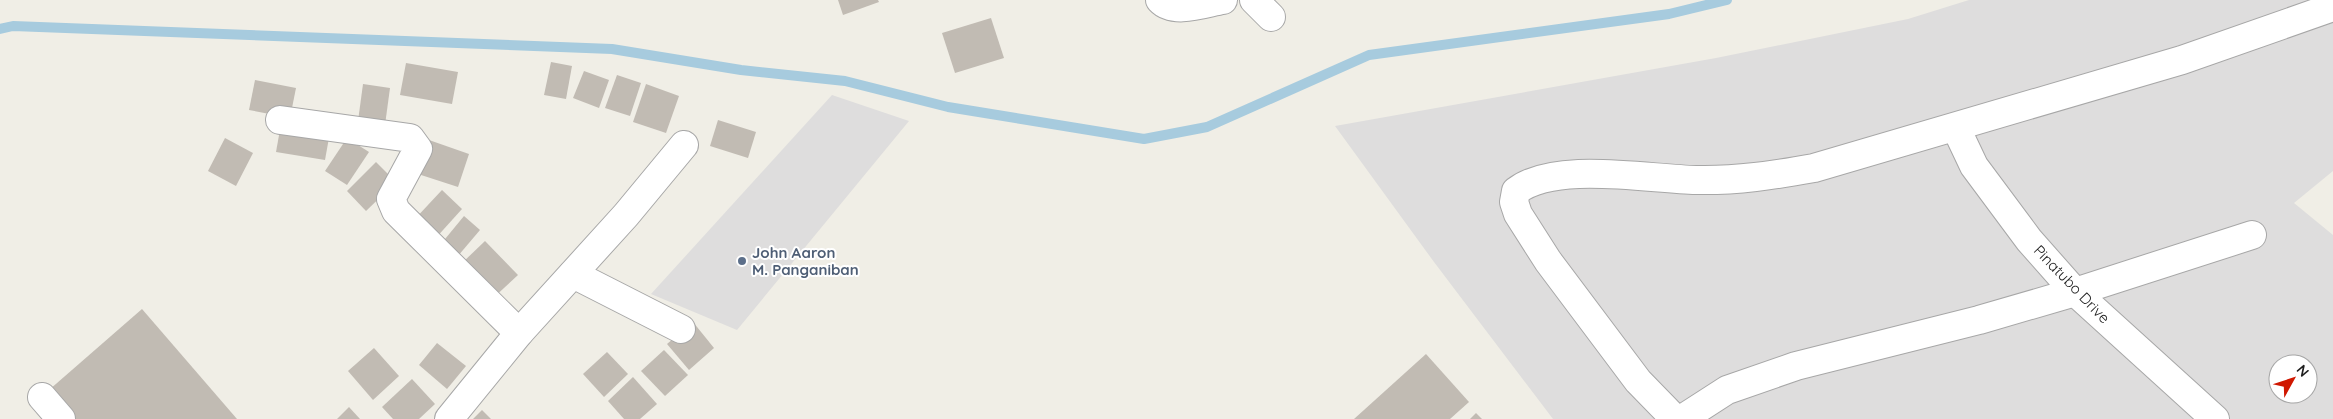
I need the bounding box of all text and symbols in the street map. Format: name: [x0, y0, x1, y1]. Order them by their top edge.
street label: Pinatubo Drive: [2030, 241, 2114, 327]
place label: John Aaron M. Panganiban: [752, 243, 859, 279]
marker: John Aaron M. Panganiban: [736, 255, 748, 267]
north arrow: [2268, 354, 2318, 404]
text: N: [2293, 361, 2313, 380]

